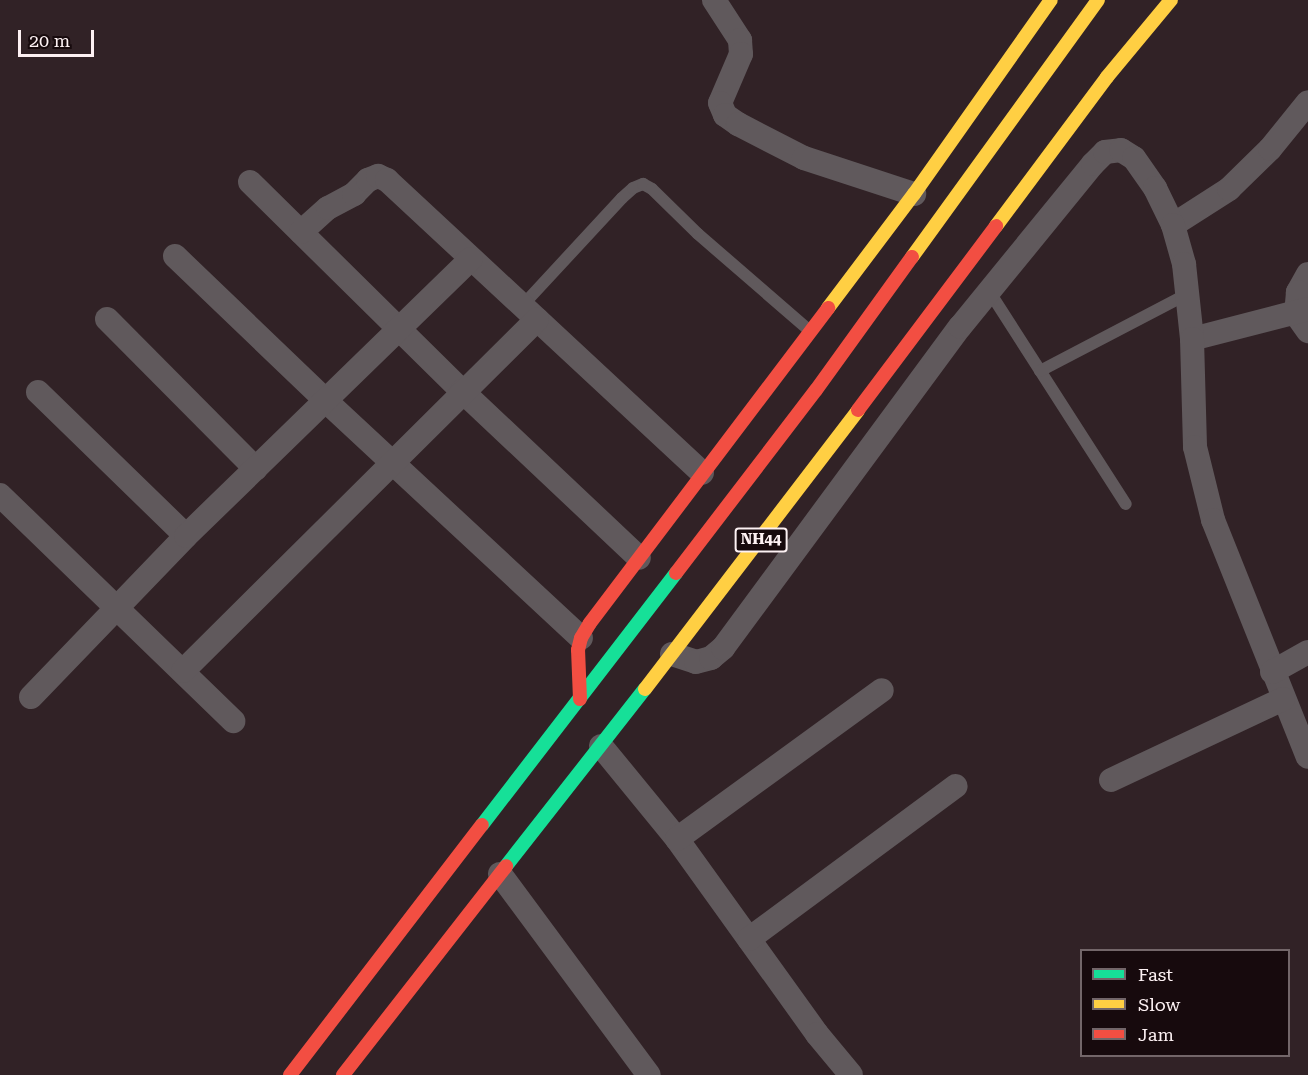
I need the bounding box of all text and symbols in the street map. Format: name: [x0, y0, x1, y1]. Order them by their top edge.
scale bar: [21, 18, 98, 56]
text: 20 m: [29, 30, 70, 51]
road number: NH44: [734, 528, 788, 552]
legend: [1080, 949, 1290, 1057]
text: Fast: [1138, 964, 1173, 985]
text: Slow: [1138, 994, 1180, 1015]
text: Jam: [1138, 1024, 1174, 1045]

